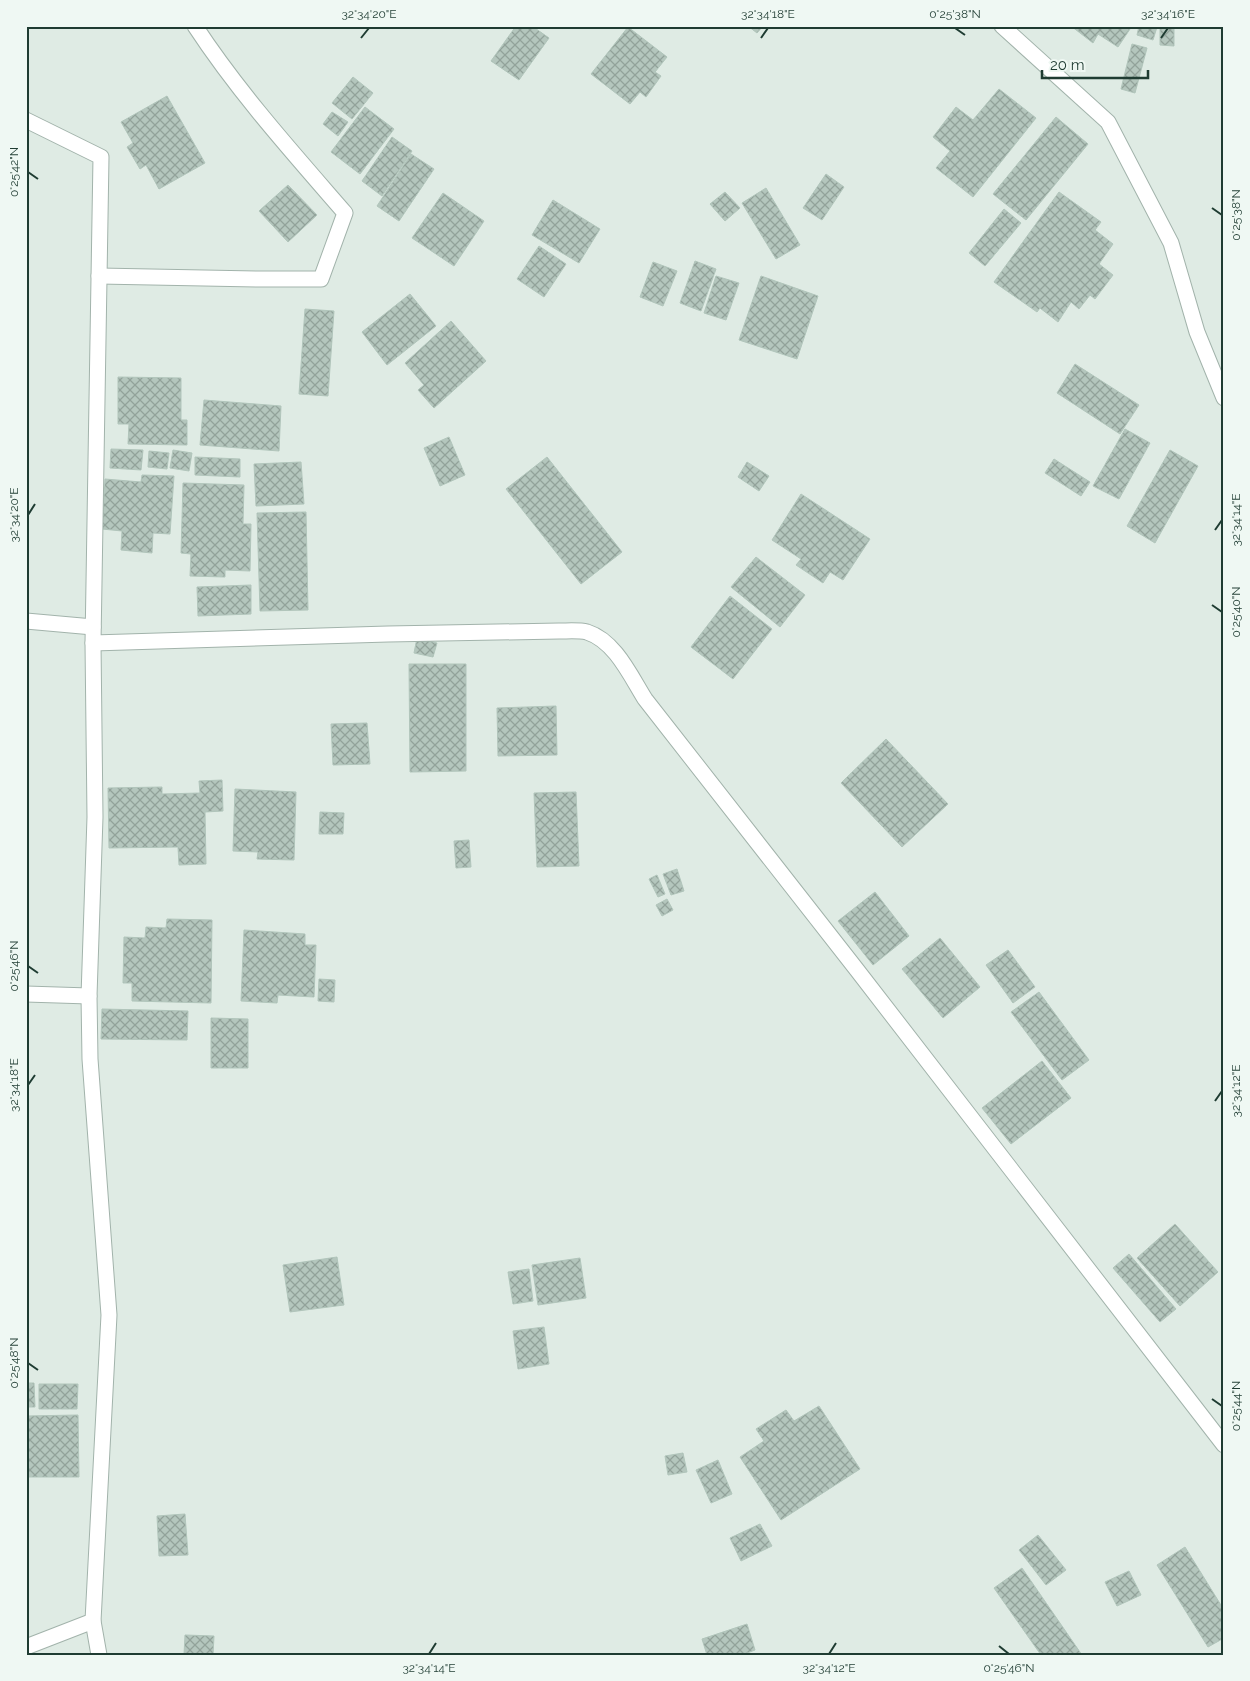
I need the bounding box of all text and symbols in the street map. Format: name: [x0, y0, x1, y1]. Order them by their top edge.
text: 32°34'20"E: [341, 7, 397, 21]
text: 32°34'18"E: [741, 7, 795, 21]
text: 0°25'38"N: [929, 7, 981, 21]
text: 32°34'16"E: [1141, 7, 1195, 21]
scale bar: [1042, 48, 1149, 80]
text: 20 m: [1050, 56, 1085, 74]
text: 0°25'42"N: [7, 147, 21, 197]
text: 0°25'38"N: [1229, 189, 1243, 241]
text: 32°34'20"E: [7, 487, 21, 543]
text: 32°34'14"E: [1229, 493, 1243, 547]
text: 0°25'40"N: [1229, 586, 1243, 638]
text: 0°25'46"N: [7, 940, 21, 992]
text: 32°34'18"E: [7, 1058, 21, 1112]
text: 32°34'12"E: [1229, 1065, 1243, 1117]
text: 0°25'48"N: [7, 1338, 21, 1388]
text: 0°25'44"N: [1229, 1381, 1243, 1431]
text: 32°34'14"E: [402, 1661, 456, 1675]
text: 32°34'12"E: [803, 1661, 855, 1675]
text: 0°25'46"N: [983, 1661, 1035, 1675]

